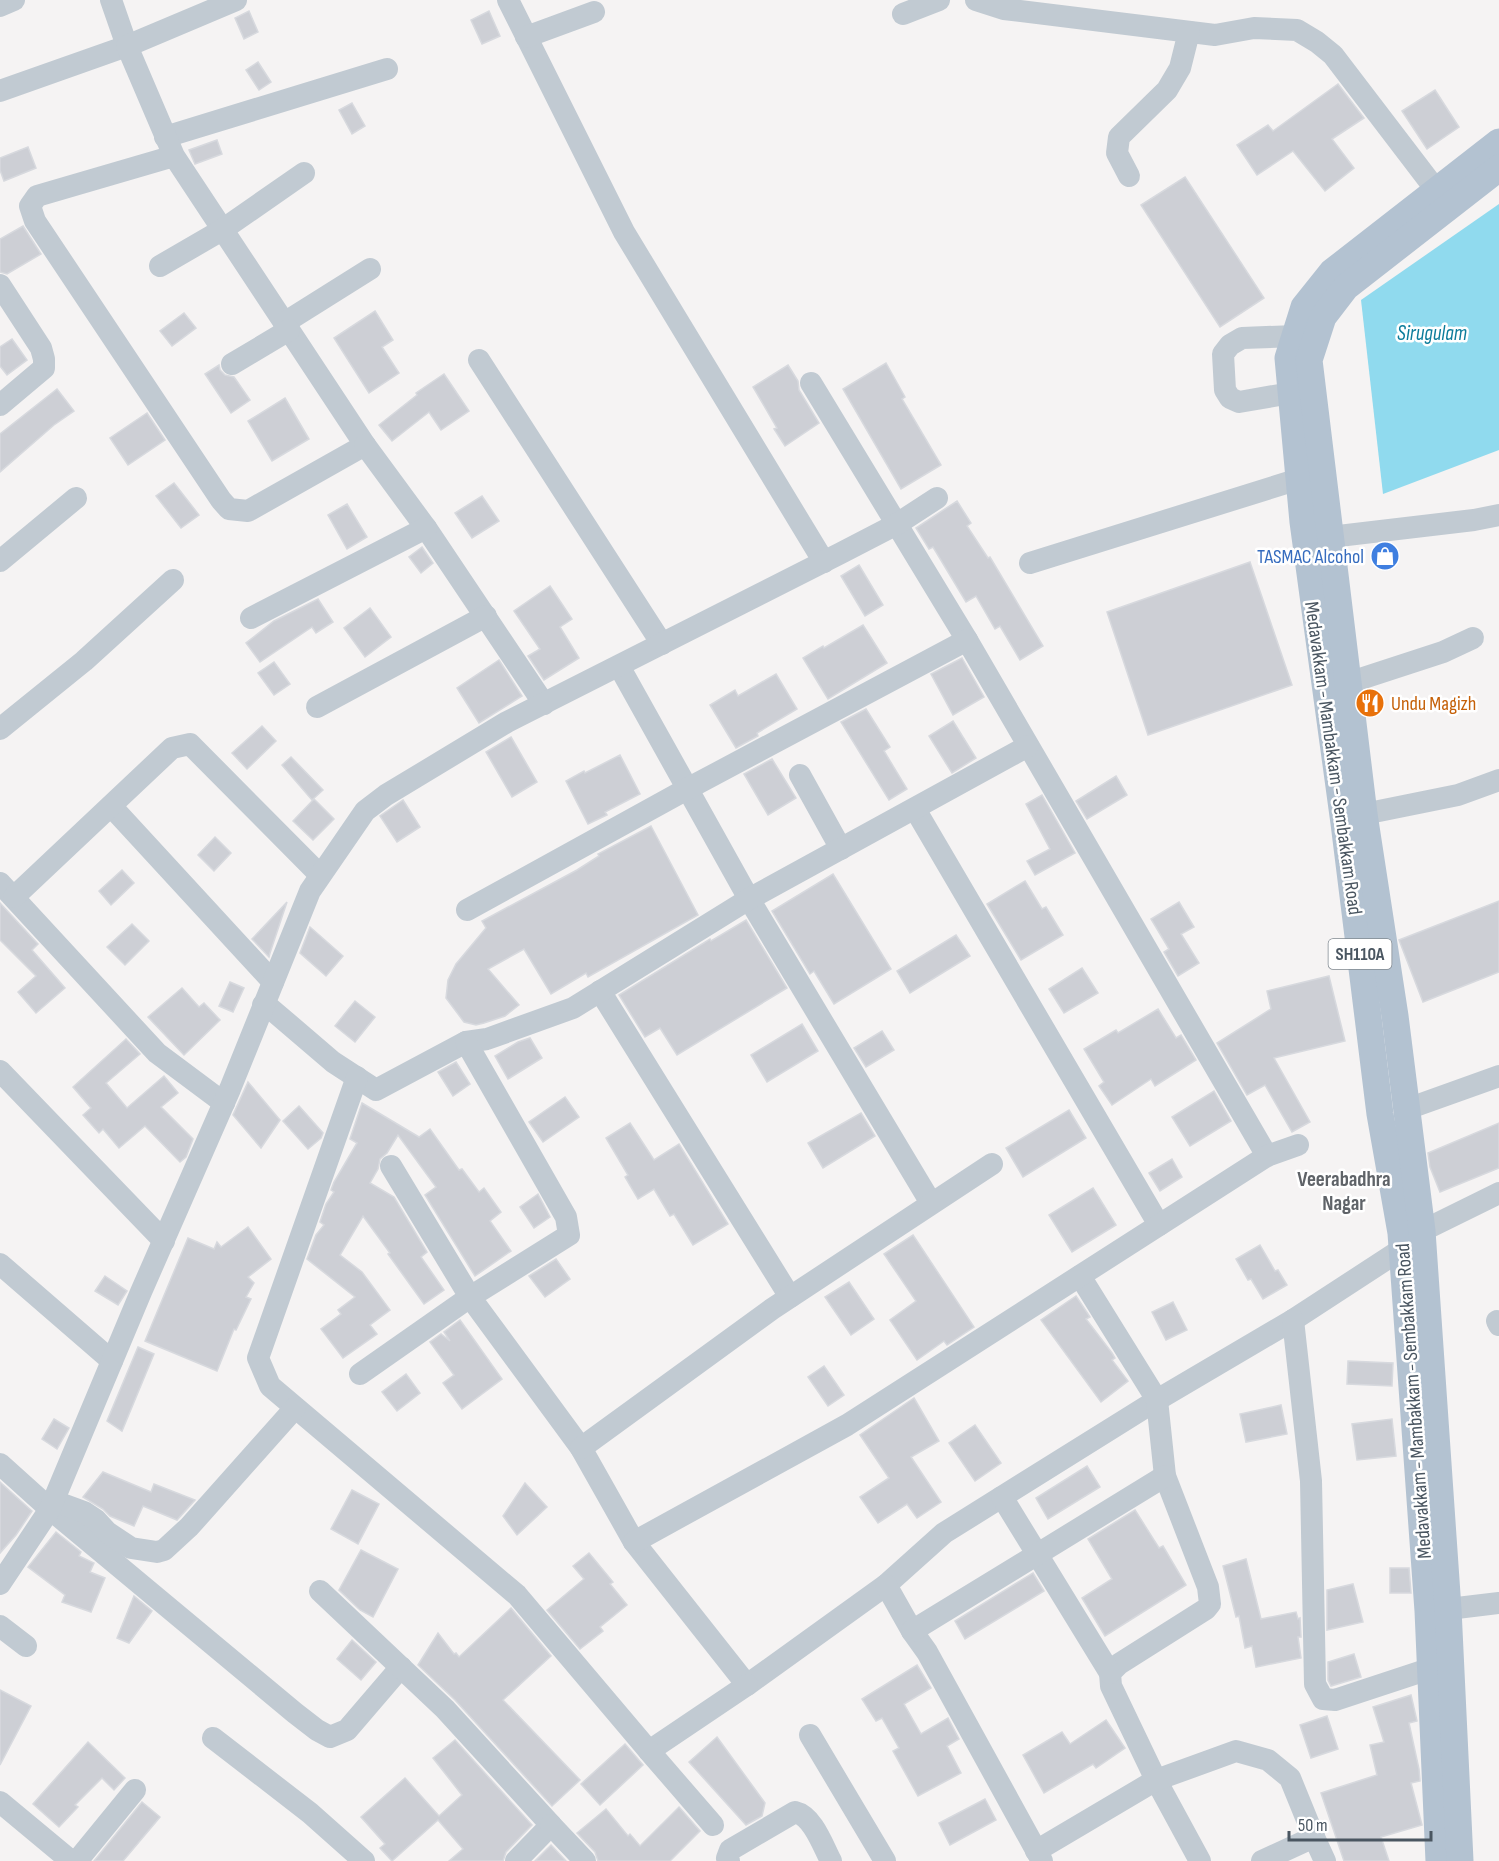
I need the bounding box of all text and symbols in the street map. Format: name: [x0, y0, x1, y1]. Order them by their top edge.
water label: Sirugulam: [1397, 321, 1467, 346]
shop icon: TASMAC Alcohol: [1369, 540, 1401, 572]
place label: TASMAC Alcohol: [1257, 545, 1364, 569]
street label: Medavakkam - Mambakkam - Sembakkam Road: [1299, 600, 1367, 916]
restaurant icon: Undu Magizh: [1354, 687, 1386, 719]
place label: Undu Magizh: [1391, 692, 1476, 716]
road number: SH110A: [1328, 939, 1392, 969]
district label: Veerabadhra Nagar: [1297, 1167, 1391, 1216]
street label: Medavakkam - Mambakkam - Sembakkam Road: [1391, 1242, 1437, 1559]
scale bar: [1289, 1804, 1432, 1842]
text: 50 m: [1298, 1815, 1328, 1836]

